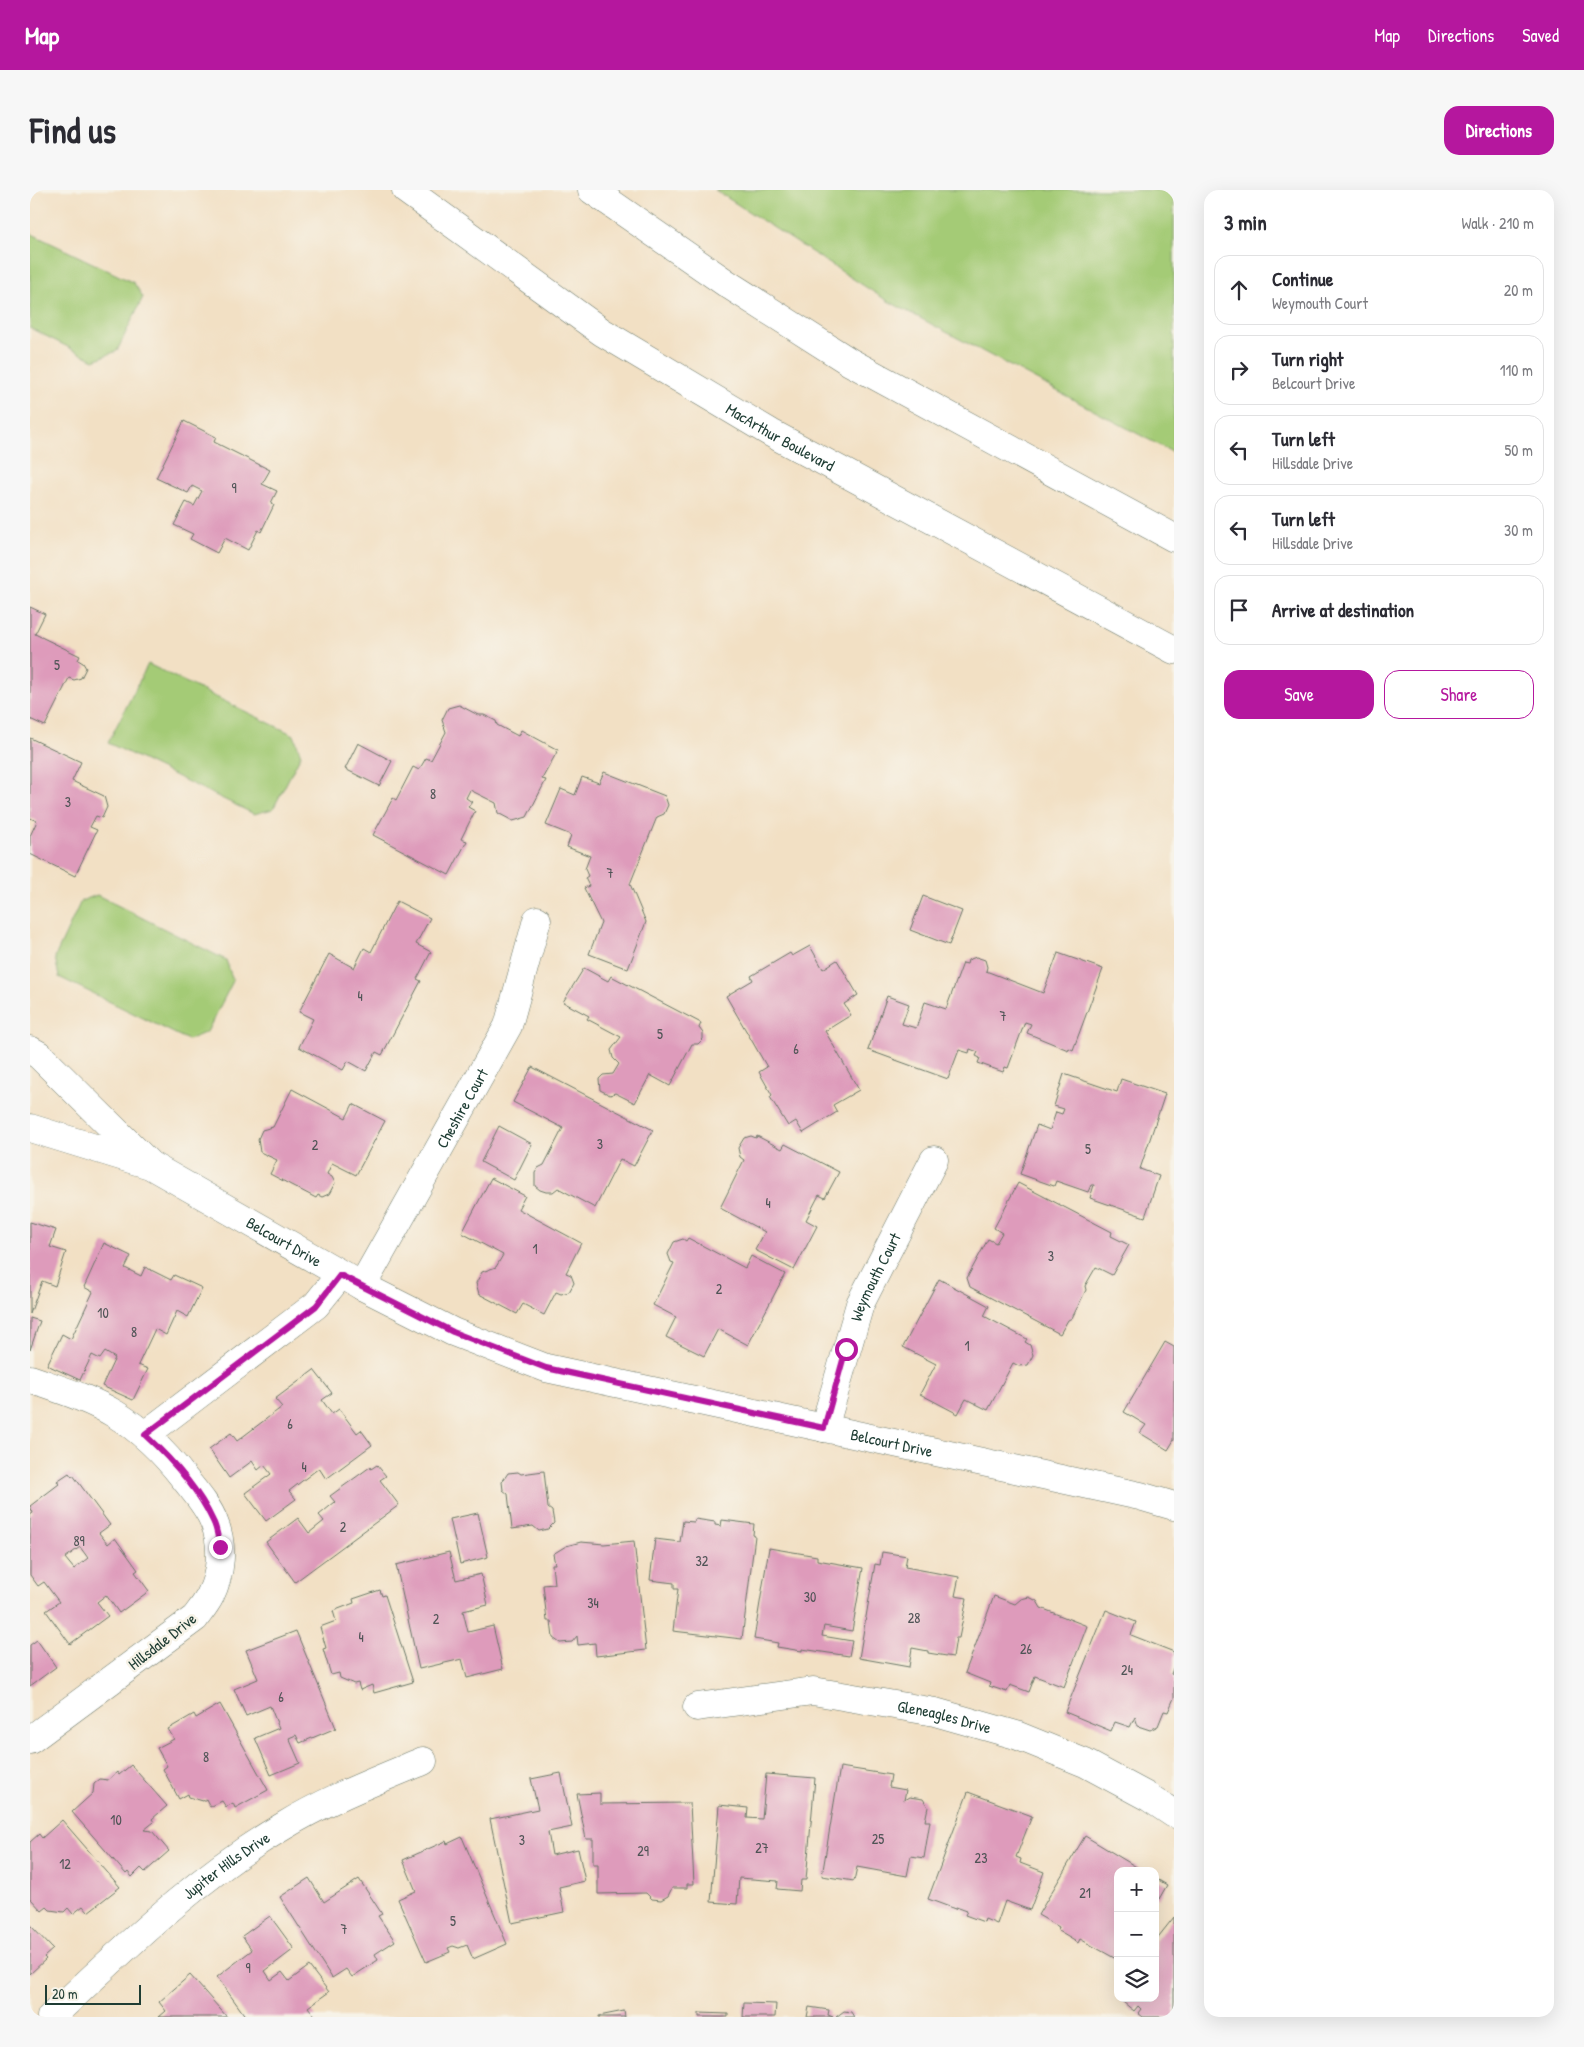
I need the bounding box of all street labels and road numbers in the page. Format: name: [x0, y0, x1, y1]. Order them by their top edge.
street label: MacArthur Boulevard: [722, 398, 838, 476]
street label: Cheshire Court: [431, 1064, 493, 1152]
street label: Belcourt Drive: [242, 1211, 326, 1272]
street label: Weymouth Court: [845, 1228, 906, 1324]
street label: Belcourt Drive: [849, 1423, 935, 1462]
street label: Hillsdale Drive: [123, 1607, 201, 1675]
street label: Gleneagles Drive: [896, 1695, 995, 1739]
street label: Jupiter Hills Drive: [178, 1826, 274, 1904]

